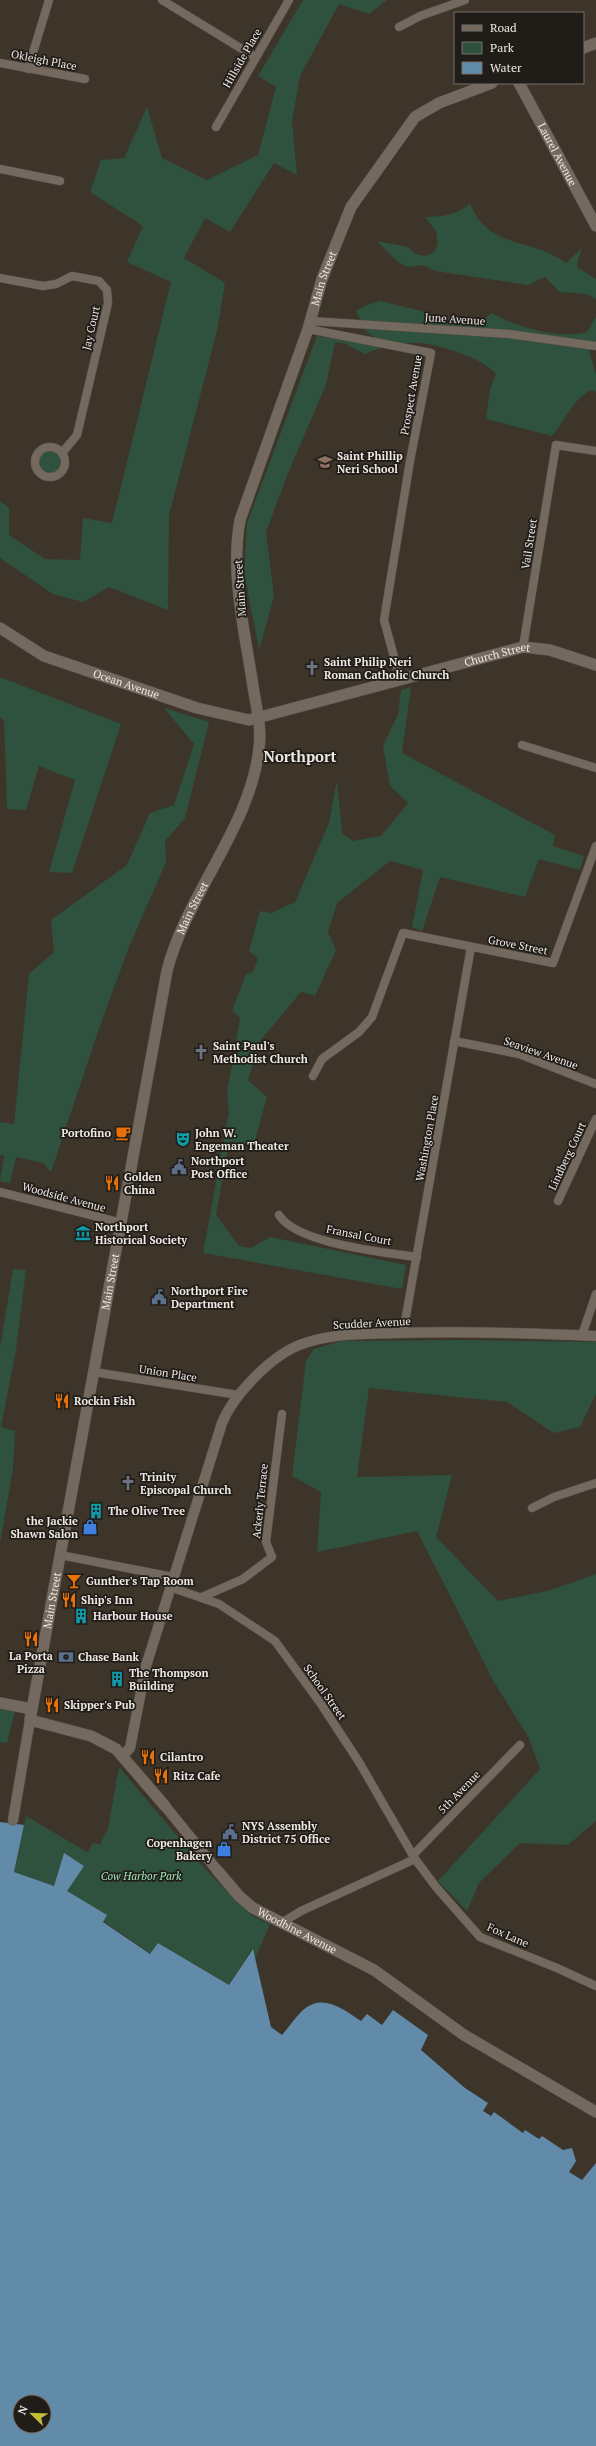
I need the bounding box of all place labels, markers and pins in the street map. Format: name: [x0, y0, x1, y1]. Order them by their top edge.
place label: Saint Phillip Neri School: [337, 449, 403, 476]
school or university icon: Saint Phillip Neri School: [316, 453, 334, 471]
place label: Saint Philip Neri Roman Catholic Church: [324, 655, 449, 682]
church icon: Saint Philip Neri Roman Catholic Church: [303, 659, 321, 677]
place label: Saint Paul's Methodist Church: [213, 1039, 308, 1066]
church icon: Saint Paul's Methodist Church: [192, 1043, 210, 1061]
cafe icon: Portofino: [114, 1124, 132, 1142]
place label: Portofino: [61, 1126, 111, 1140]
place label: John W. Engeman Theater: [195, 1126, 289, 1153]
theatre icon: John W. Engeman Theater: [174, 1130, 192, 1148]
place label: Northport Post Office: [191, 1154, 247, 1181]
public building icon: Northport Post Office: [170, 1158, 188, 1176]
place label: Golden China: [124, 1170, 162, 1197]
restaurant icon: Golden China: [103, 1174, 121, 1192]
place label: Northport Historical Society: [95, 1220, 187, 1247]
museum icon: Northport Historical Society: [74, 1224, 92, 1242]
place label: Northport Fire Department: [171, 1284, 248, 1311]
public building icon: Northport Fire Department: [150, 1288, 168, 1306]
restaurant icon: Rockin Fish: [53, 1392, 71, 1410]
place label: Rockin Fish: [74, 1394, 135, 1408]
place label: Trinity Episcopal Church: [140, 1470, 231, 1497]
church icon: Trinity Episcopal Church: [119, 1474, 137, 1492]
building icon: The Olive Tree: [87, 1502, 105, 1520]
place label: The Olive Tree: [108, 1504, 185, 1518]
place label: the Jackie Shawn Salon: [10, 1514, 78, 1541]
shop icon: the Jackie Shawn Salon: [81, 1518, 99, 1536]
bar icon: Gunther's Tap Room: [65, 1572, 83, 1590]
place label: Gunther's Tap Room: [86, 1574, 194, 1588]
restaurant icon: Ship's Inn: [60, 1591, 78, 1609]
place label: Ship's Inn: [81, 1593, 133, 1607]
building icon: Harbour House: [72, 1607, 90, 1625]
place label: Harbour House: [93, 1609, 173, 1623]
restaurant icon: La Porta Pizza: [22, 1630, 40, 1648]
bank icon: Chase Bank: [57, 1648, 75, 1666]
place label: La Porta Pizza: [9, 1649, 53, 1676]
place label: Chase Bank: [78, 1650, 140, 1664]
place label: The Thompson Building: [129, 1666, 209, 1693]
building icon: The Thompson Building: [108, 1670, 126, 1688]
restaurant icon: Skipper's Pub: [43, 1696, 61, 1714]
place label: Skipper's Pub: [64, 1698, 135, 1712]
restaurant icon: Cilantro: [139, 1748, 157, 1766]
place label: Cilantro: [160, 1750, 204, 1764]
restaurant icon: Ritz Cafe: [152, 1767, 170, 1785]
place label: Ritz Cafe: [173, 1769, 221, 1783]
place label: NYS Assembly District 75 Office: [242, 1819, 330, 1846]
public building icon: NYS Assembly District 75 Office: [221, 1823, 239, 1841]
place label: Copenhagen Bakery: [146, 1836, 212, 1863]
shop icon: Copenhagen Bakery: [215, 1840, 233, 1858]

